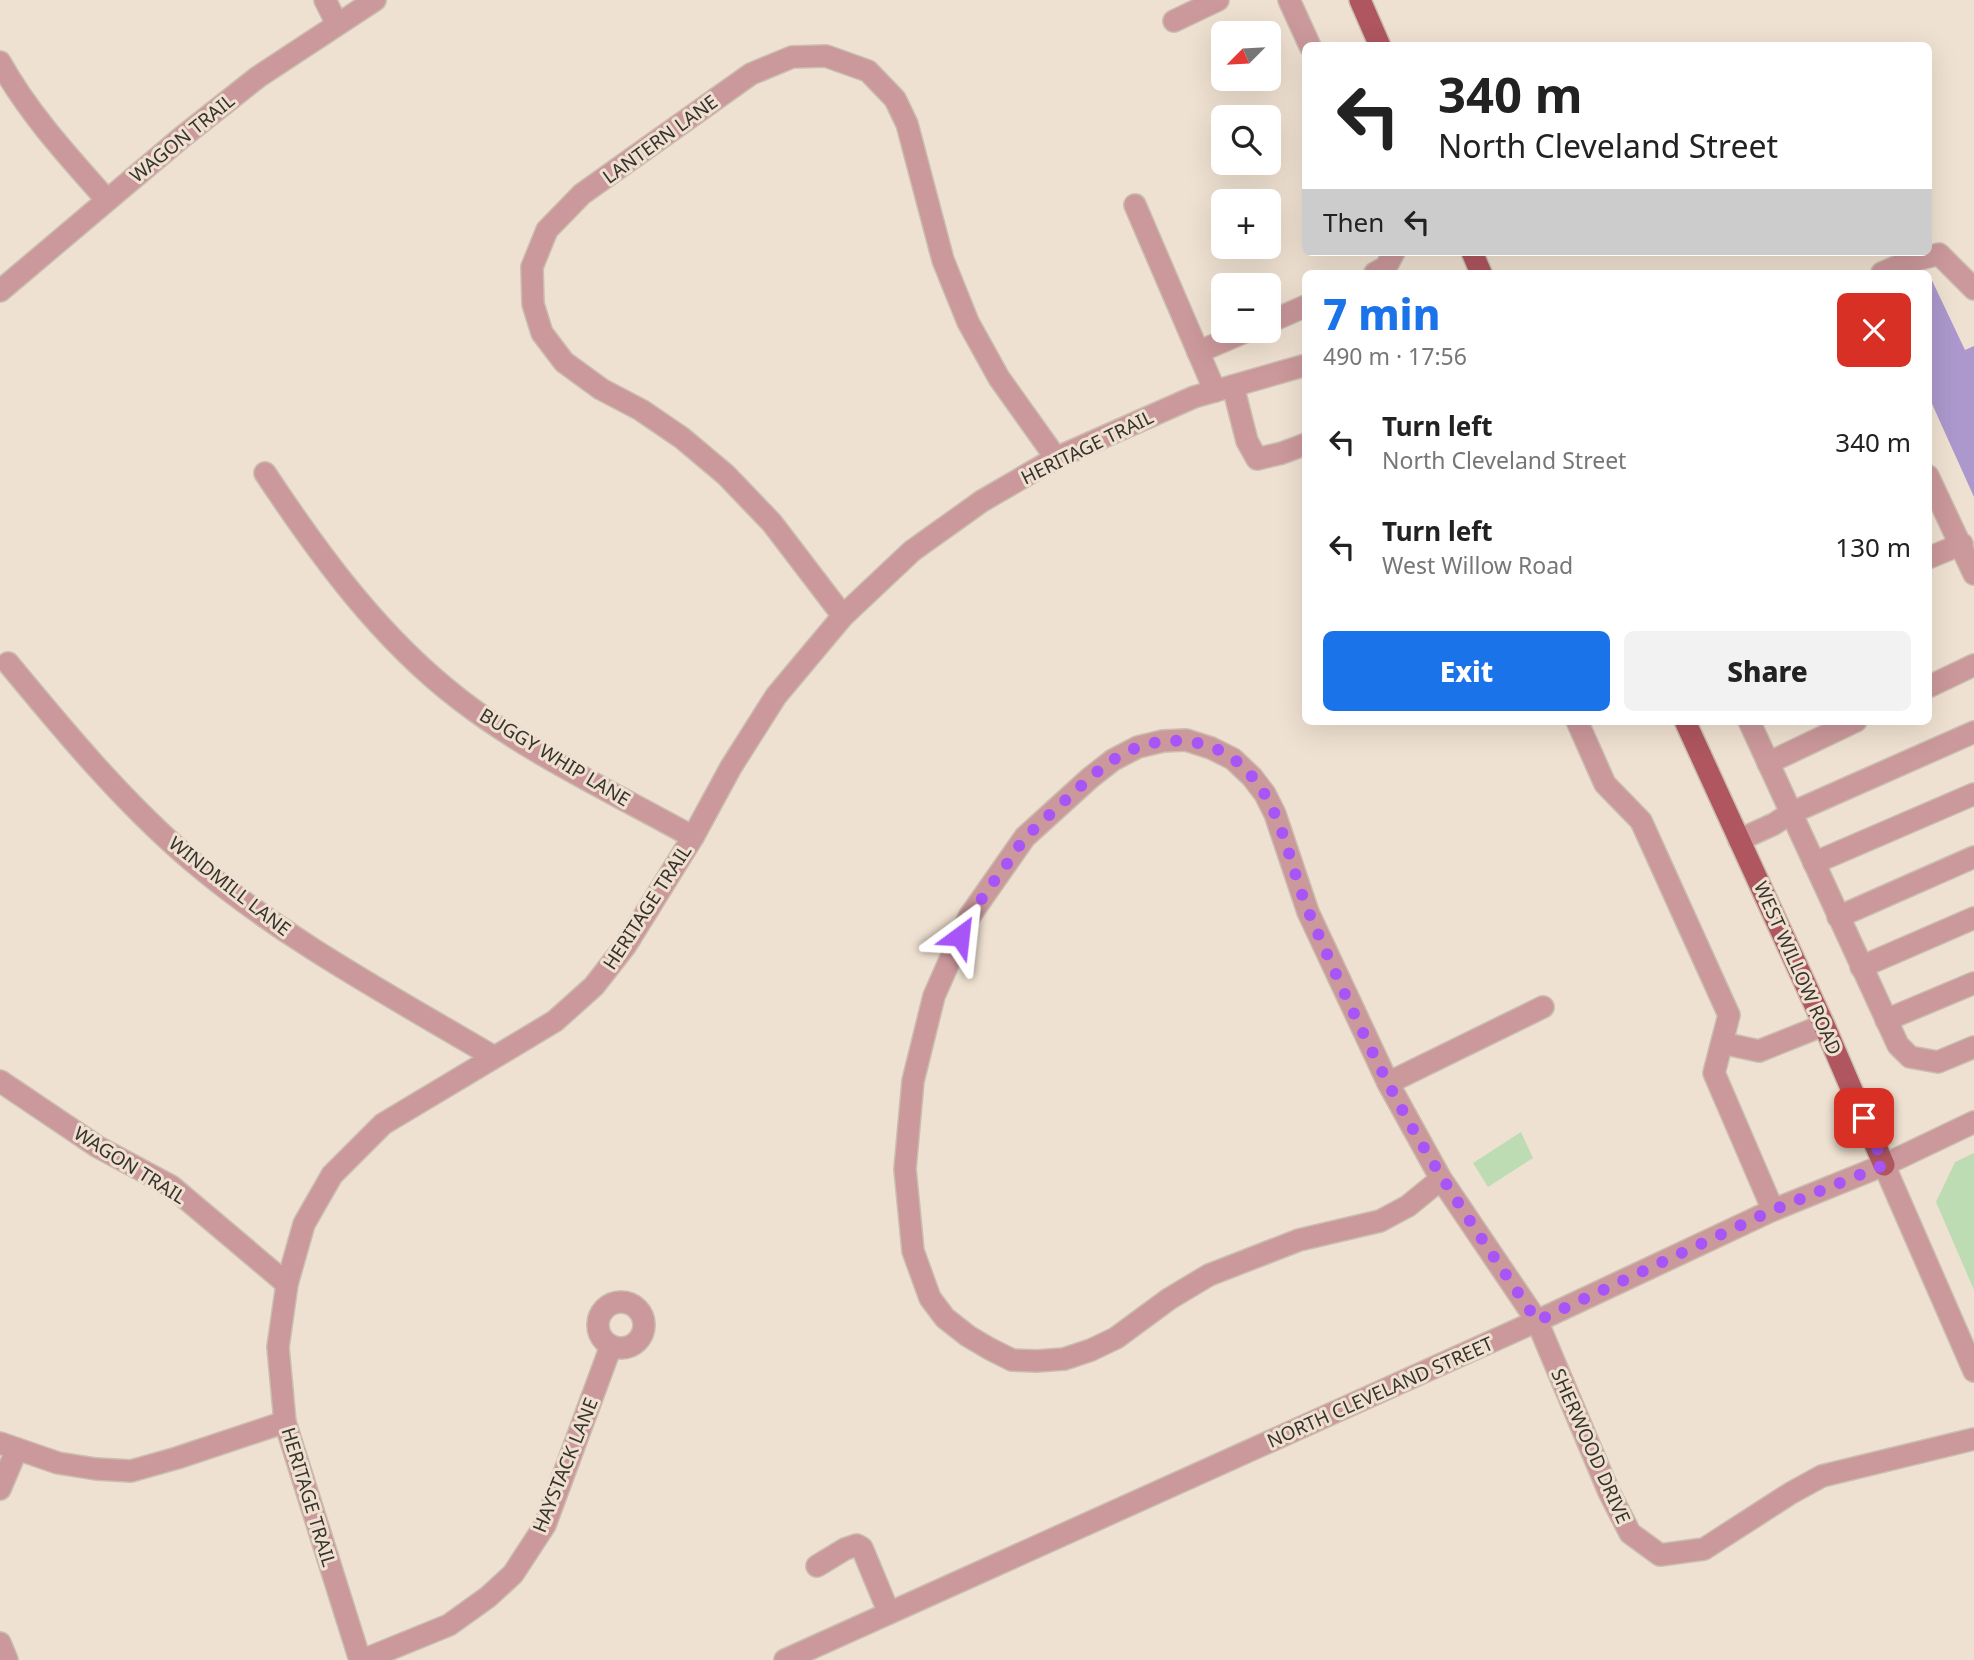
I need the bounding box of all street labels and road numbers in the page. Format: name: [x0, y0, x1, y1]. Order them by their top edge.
street label: WAGON TRAIL: [124, 88, 240, 188]
street label: LANTERN LANE: [597, 89, 723, 189]
street label: HERITAGE TRAIL: [1017, 404, 1158, 490]
street label: BUGGY WHIP LANE: [475, 702, 635, 812]
street label: WINDMILL LANE: [164, 830, 296, 942]
street label: HERITAGE TRAIL: [597, 839, 697, 975]
street label: WEST WILLOW ROAD: [1748, 877, 1848, 1059]
street label: WAGON TRAIL: [69, 1120, 191, 1210]
street label: NORTH CLEVELAND STREET: [1263, 1330, 1498, 1454]
street label: SHERWOOD DRIVE: [1545, 1364, 1637, 1528]
street label: HAYSTACK LANE: [526, 1394, 604, 1536]
street label: HERITAGE TRAIL: [275, 1424, 343, 1570]

